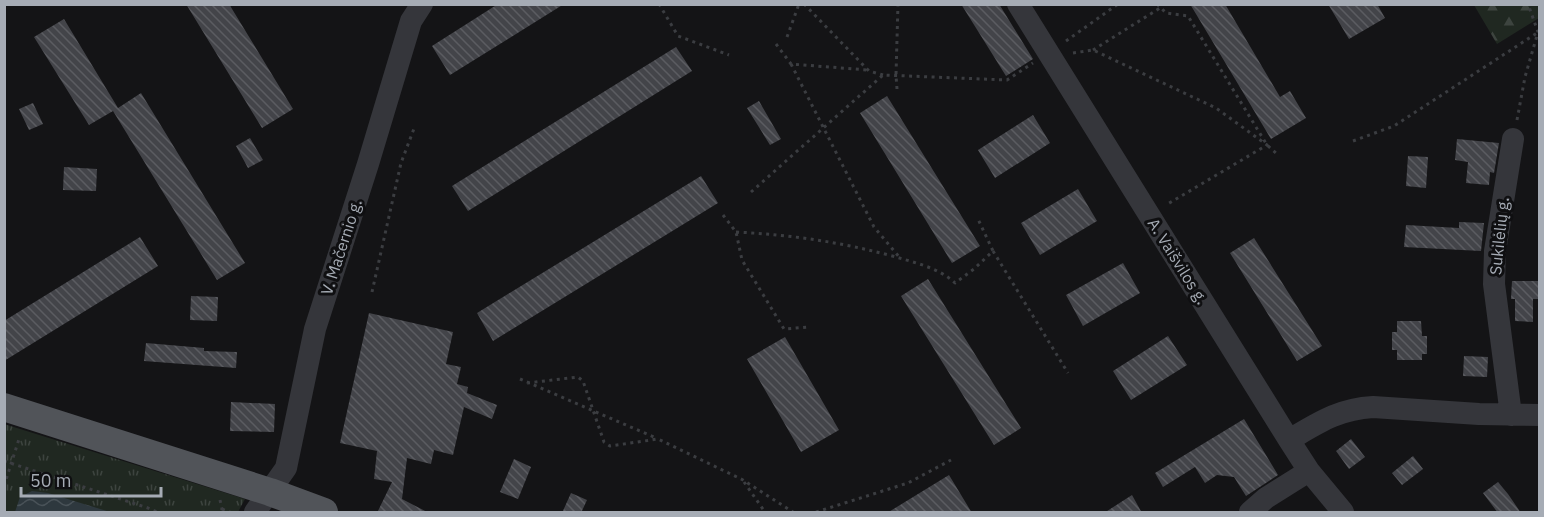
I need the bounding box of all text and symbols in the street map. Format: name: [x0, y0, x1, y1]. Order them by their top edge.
street label: V. Mačernio g.: [316, 196, 366, 298]
street label: Sukilėlių g.: [1485, 196, 1513, 276]
street label: A. Vaišvilos g.: [1144, 214, 1212, 308]
scale bar: [21, 460, 160, 498]
text: 50 m: [30, 469, 72, 492]

